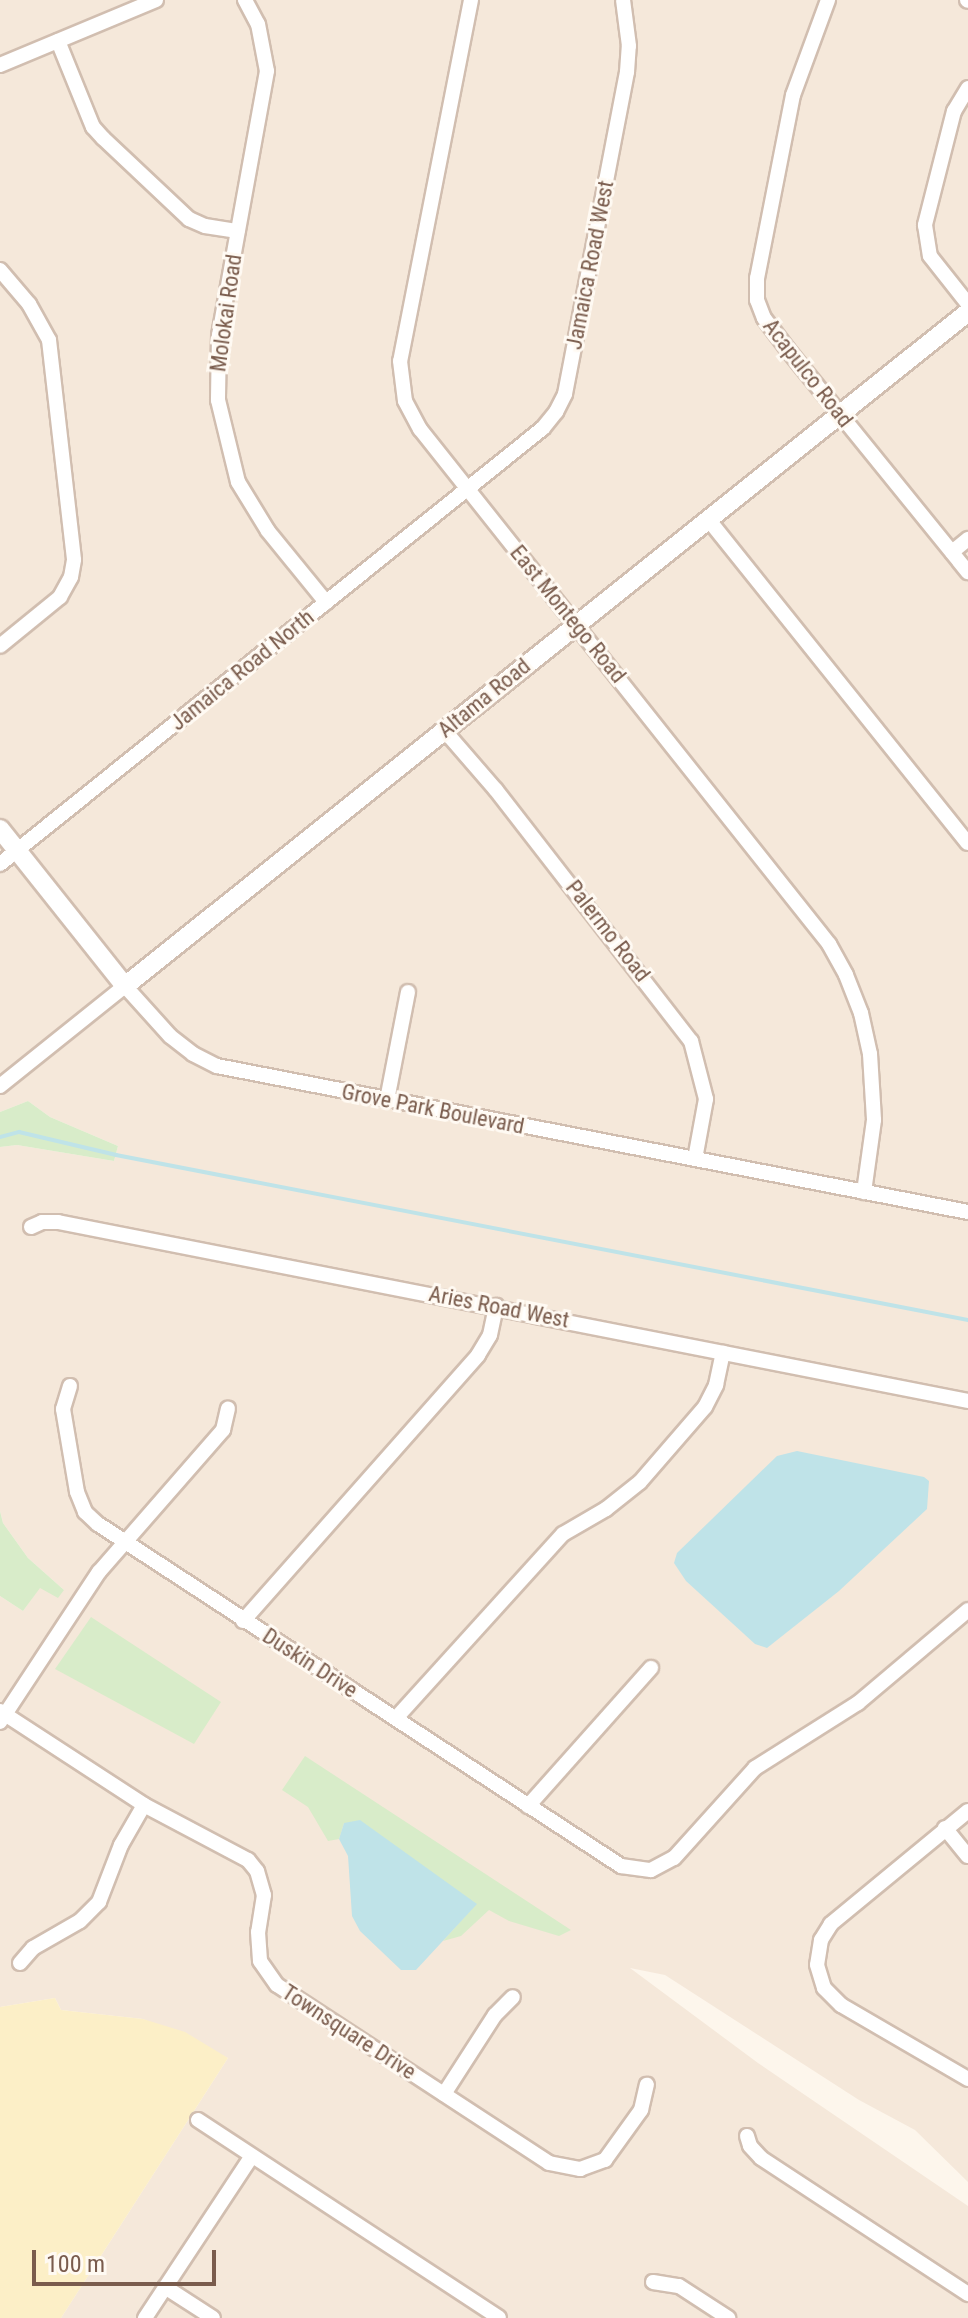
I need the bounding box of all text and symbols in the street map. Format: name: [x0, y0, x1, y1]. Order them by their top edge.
street label: Jamaica Road West: [561, 178, 619, 352]
street label: Molokai Road: [205, 253, 247, 373]
street label: Acapulco Road: [757, 314, 859, 432]
street label: East Montego Road: [504, 540, 632, 688]
street label: Jamaica Road North: [165, 604, 319, 736]
street label: Altama Road: [433, 653, 535, 743]
street label: Palermo Road: [560, 875, 656, 987]
street label: Grove Park Boulevard: [339, 1078, 527, 1140]
street label: Aries Road West: [427, 1280, 571, 1334]
street label: Duskin Drive: [258, 1623, 362, 1703]
street label: Townsquare Drive: [277, 1979, 421, 2085]
scale bar: [36, 2234, 220, 2284]
text: 100 m: [46, 2250, 105, 2278]

